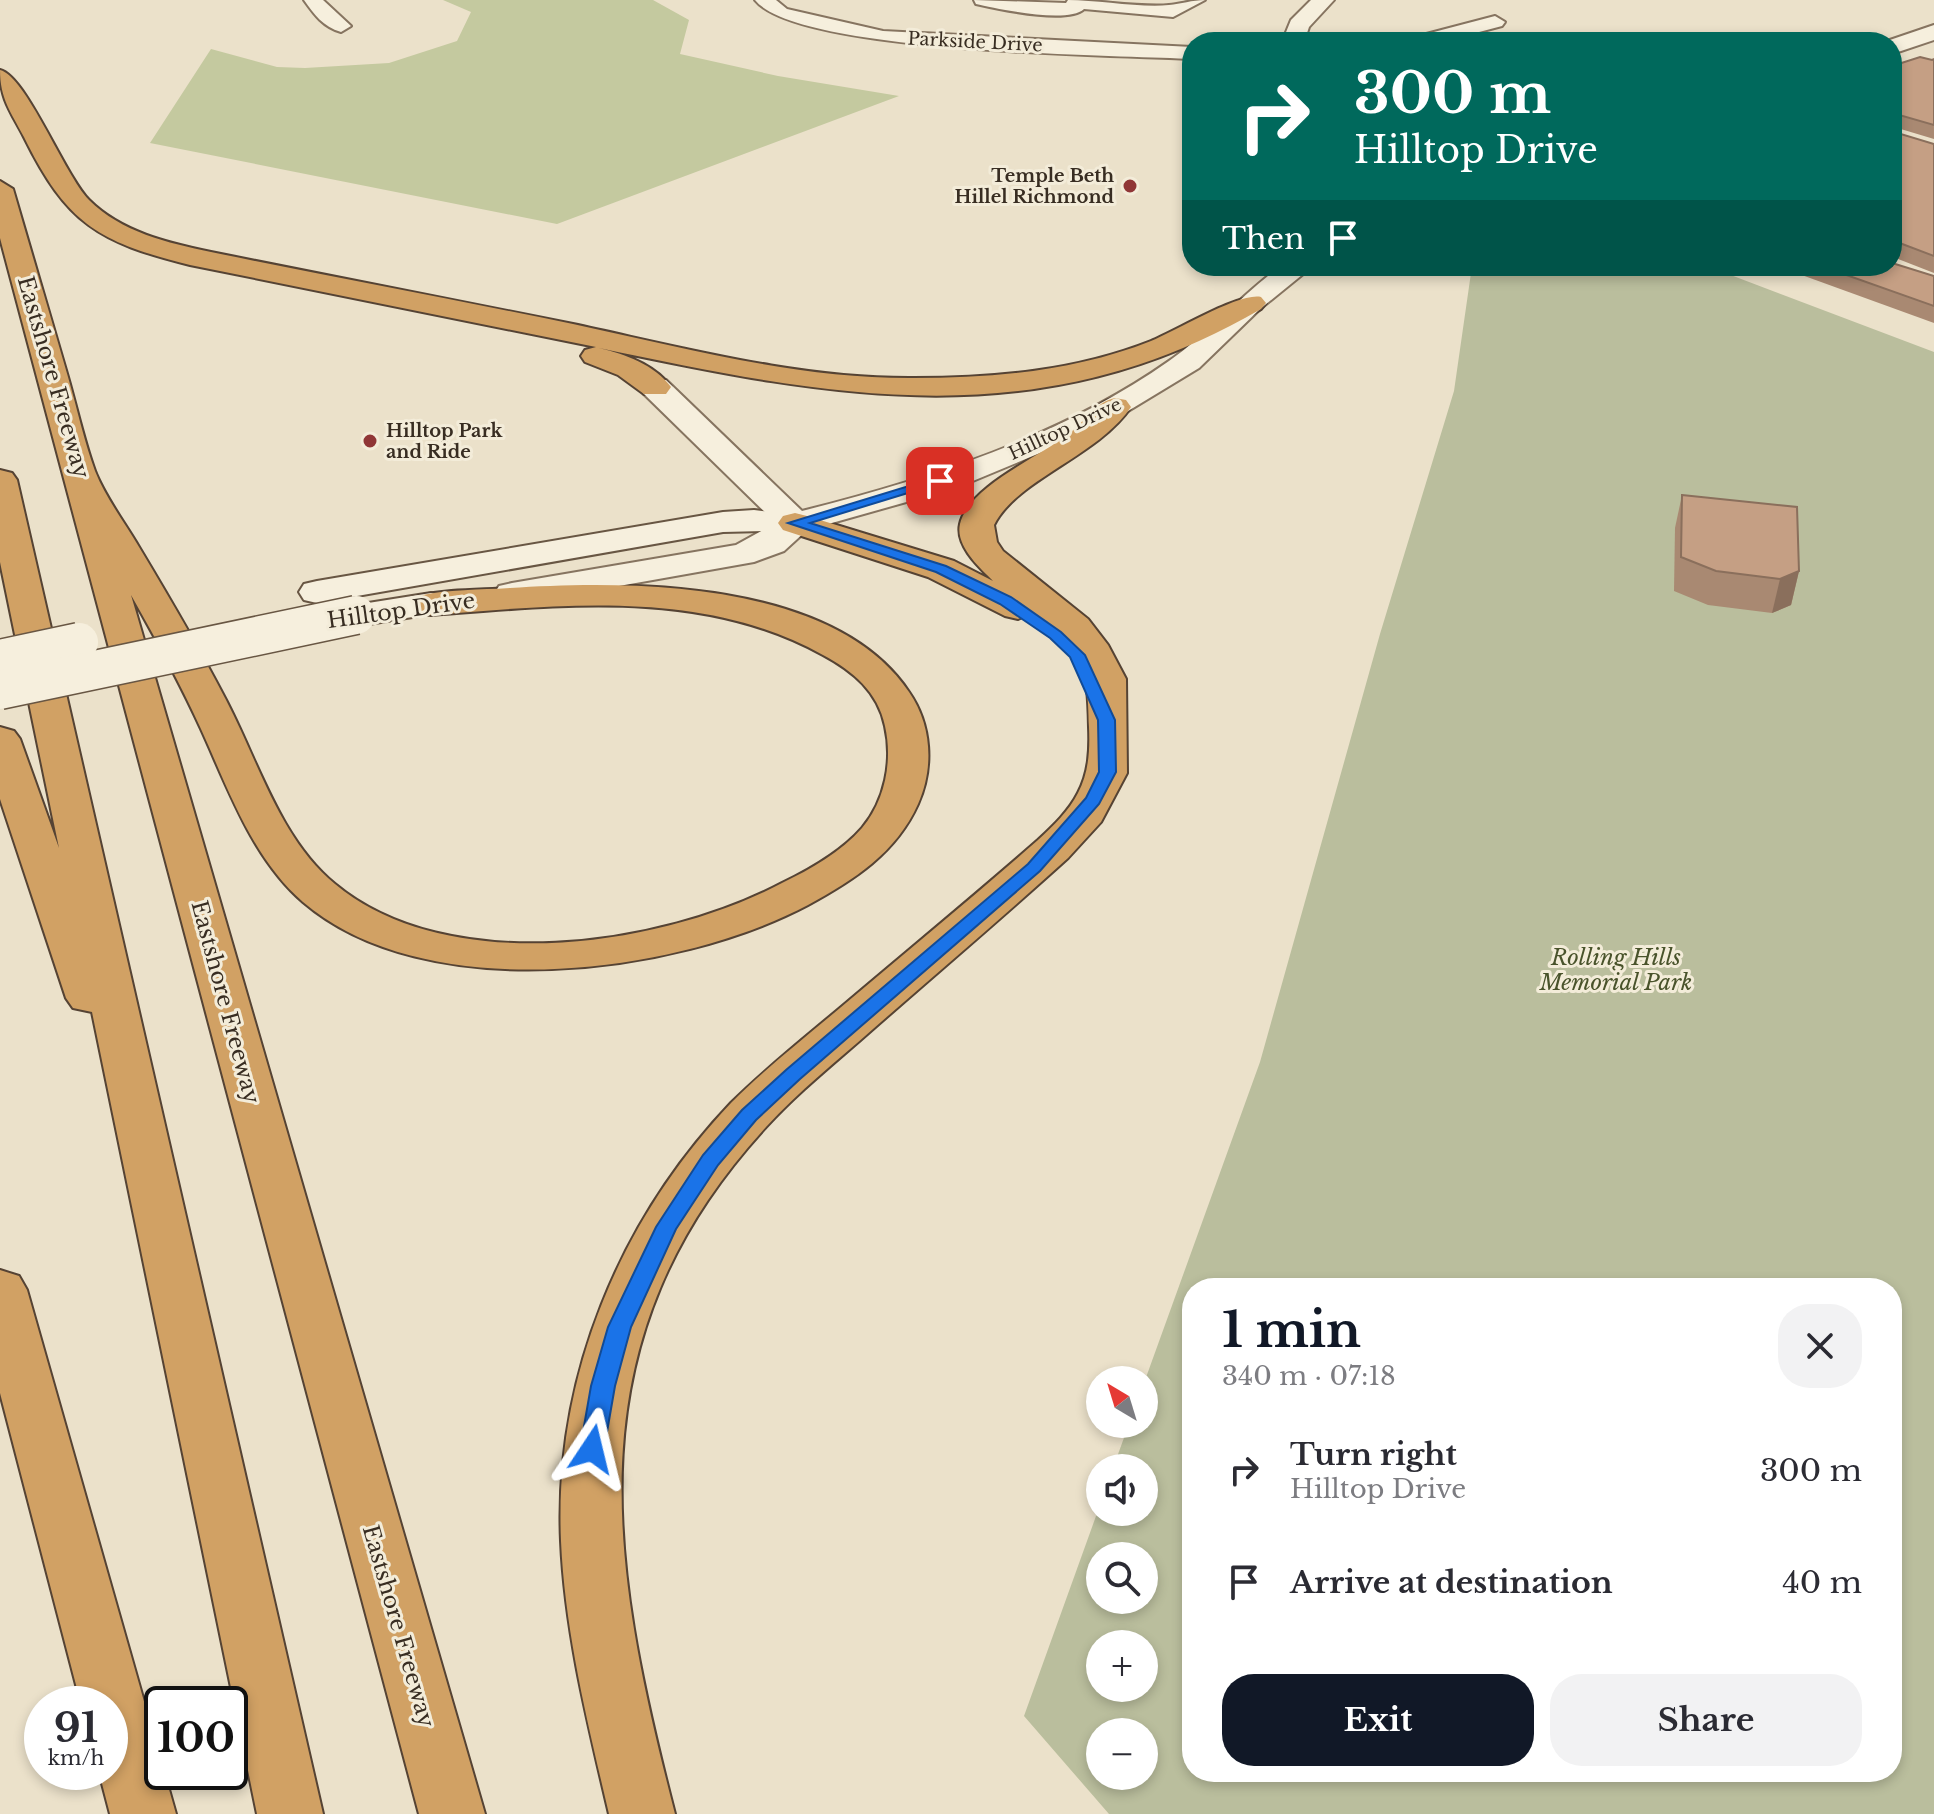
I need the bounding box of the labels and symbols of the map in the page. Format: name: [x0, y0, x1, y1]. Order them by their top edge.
street label: Parkside Drive: [907, 27, 1043, 57]
place label: Temple Beth Hillel Richmond: [954, 165, 1114, 208]
marker: Temple Beth Hillel Richmond: [1121, 177, 1139, 195]
street label: Eastshore Freeway: [12, 273, 95, 481]
street label: Hilltop Drive: [1005, 393, 1125, 465]
place label: Hilltop Park and Ride: [386, 420, 503, 463]
marker: Hilltop Park and Ride: [361, 432, 379, 450]
pin: [906, 447, 974, 515]
street label: Hilltop Drive: [325, 587, 477, 634]
street label: Eastshore Freeway: [185, 898, 266, 1107]
park label: Rolling Hills Memorial Park: [1539, 944, 1692, 996]
north arrow: [1086, 1366, 1158, 1438]
position arrow: [550, 1407, 634, 1491]
street label: Eastshore Freeway: [357, 1522, 440, 1730]
speed limit sign: 100: [144, 1686, 248, 1790]

